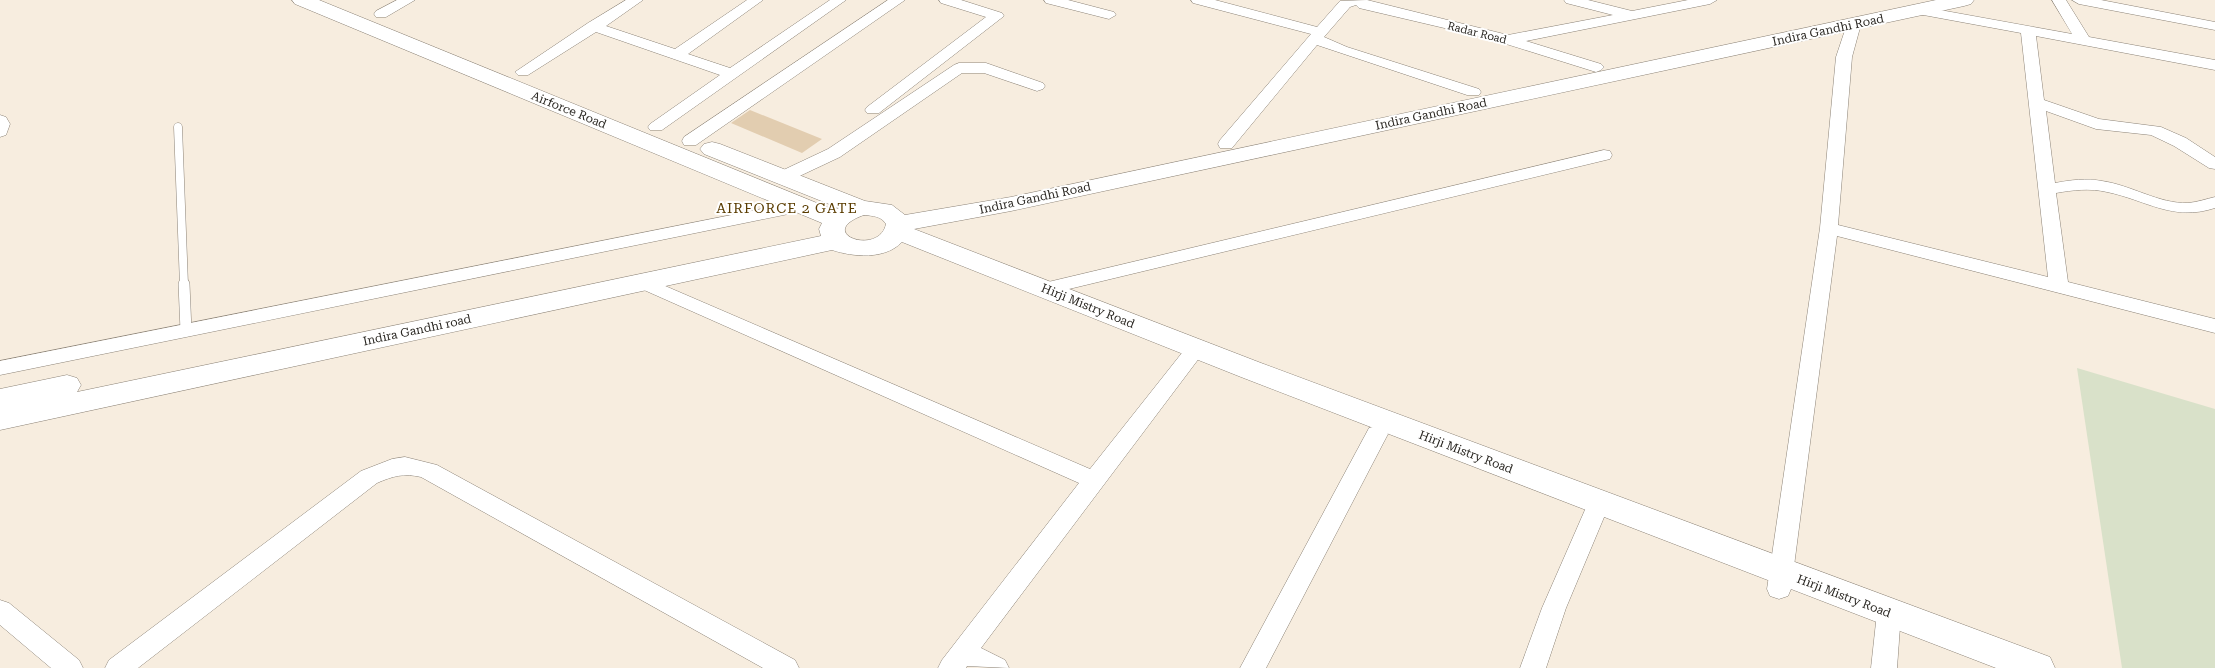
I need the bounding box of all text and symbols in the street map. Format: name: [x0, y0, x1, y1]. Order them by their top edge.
street label: Indira Gandhi Road: [1771, 11, 1885, 49]
street label: Radar Road: [1446, 19, 1508, 47]
street label: Airforce Road: [529, 89, 609, 132]
street label: Indira Gandhi Road: [1374, 95, 1488, 133]
street label: Indira Gandhi Road: [978, 179, 1092, 217]
district label: AIRFORCE 2 GATE: [716, 200, 858, 216]
street label: Hirji Mistry Road: [1039, 281, 1137, 331]
street label: Indira Gandhi road: [362, 312, 473, 348]
street label: Hirji Mistry Road: [1417, 428, 1515, 476]
street label: Hirji Mistry Road: [1795, 572, 1893, 620]

